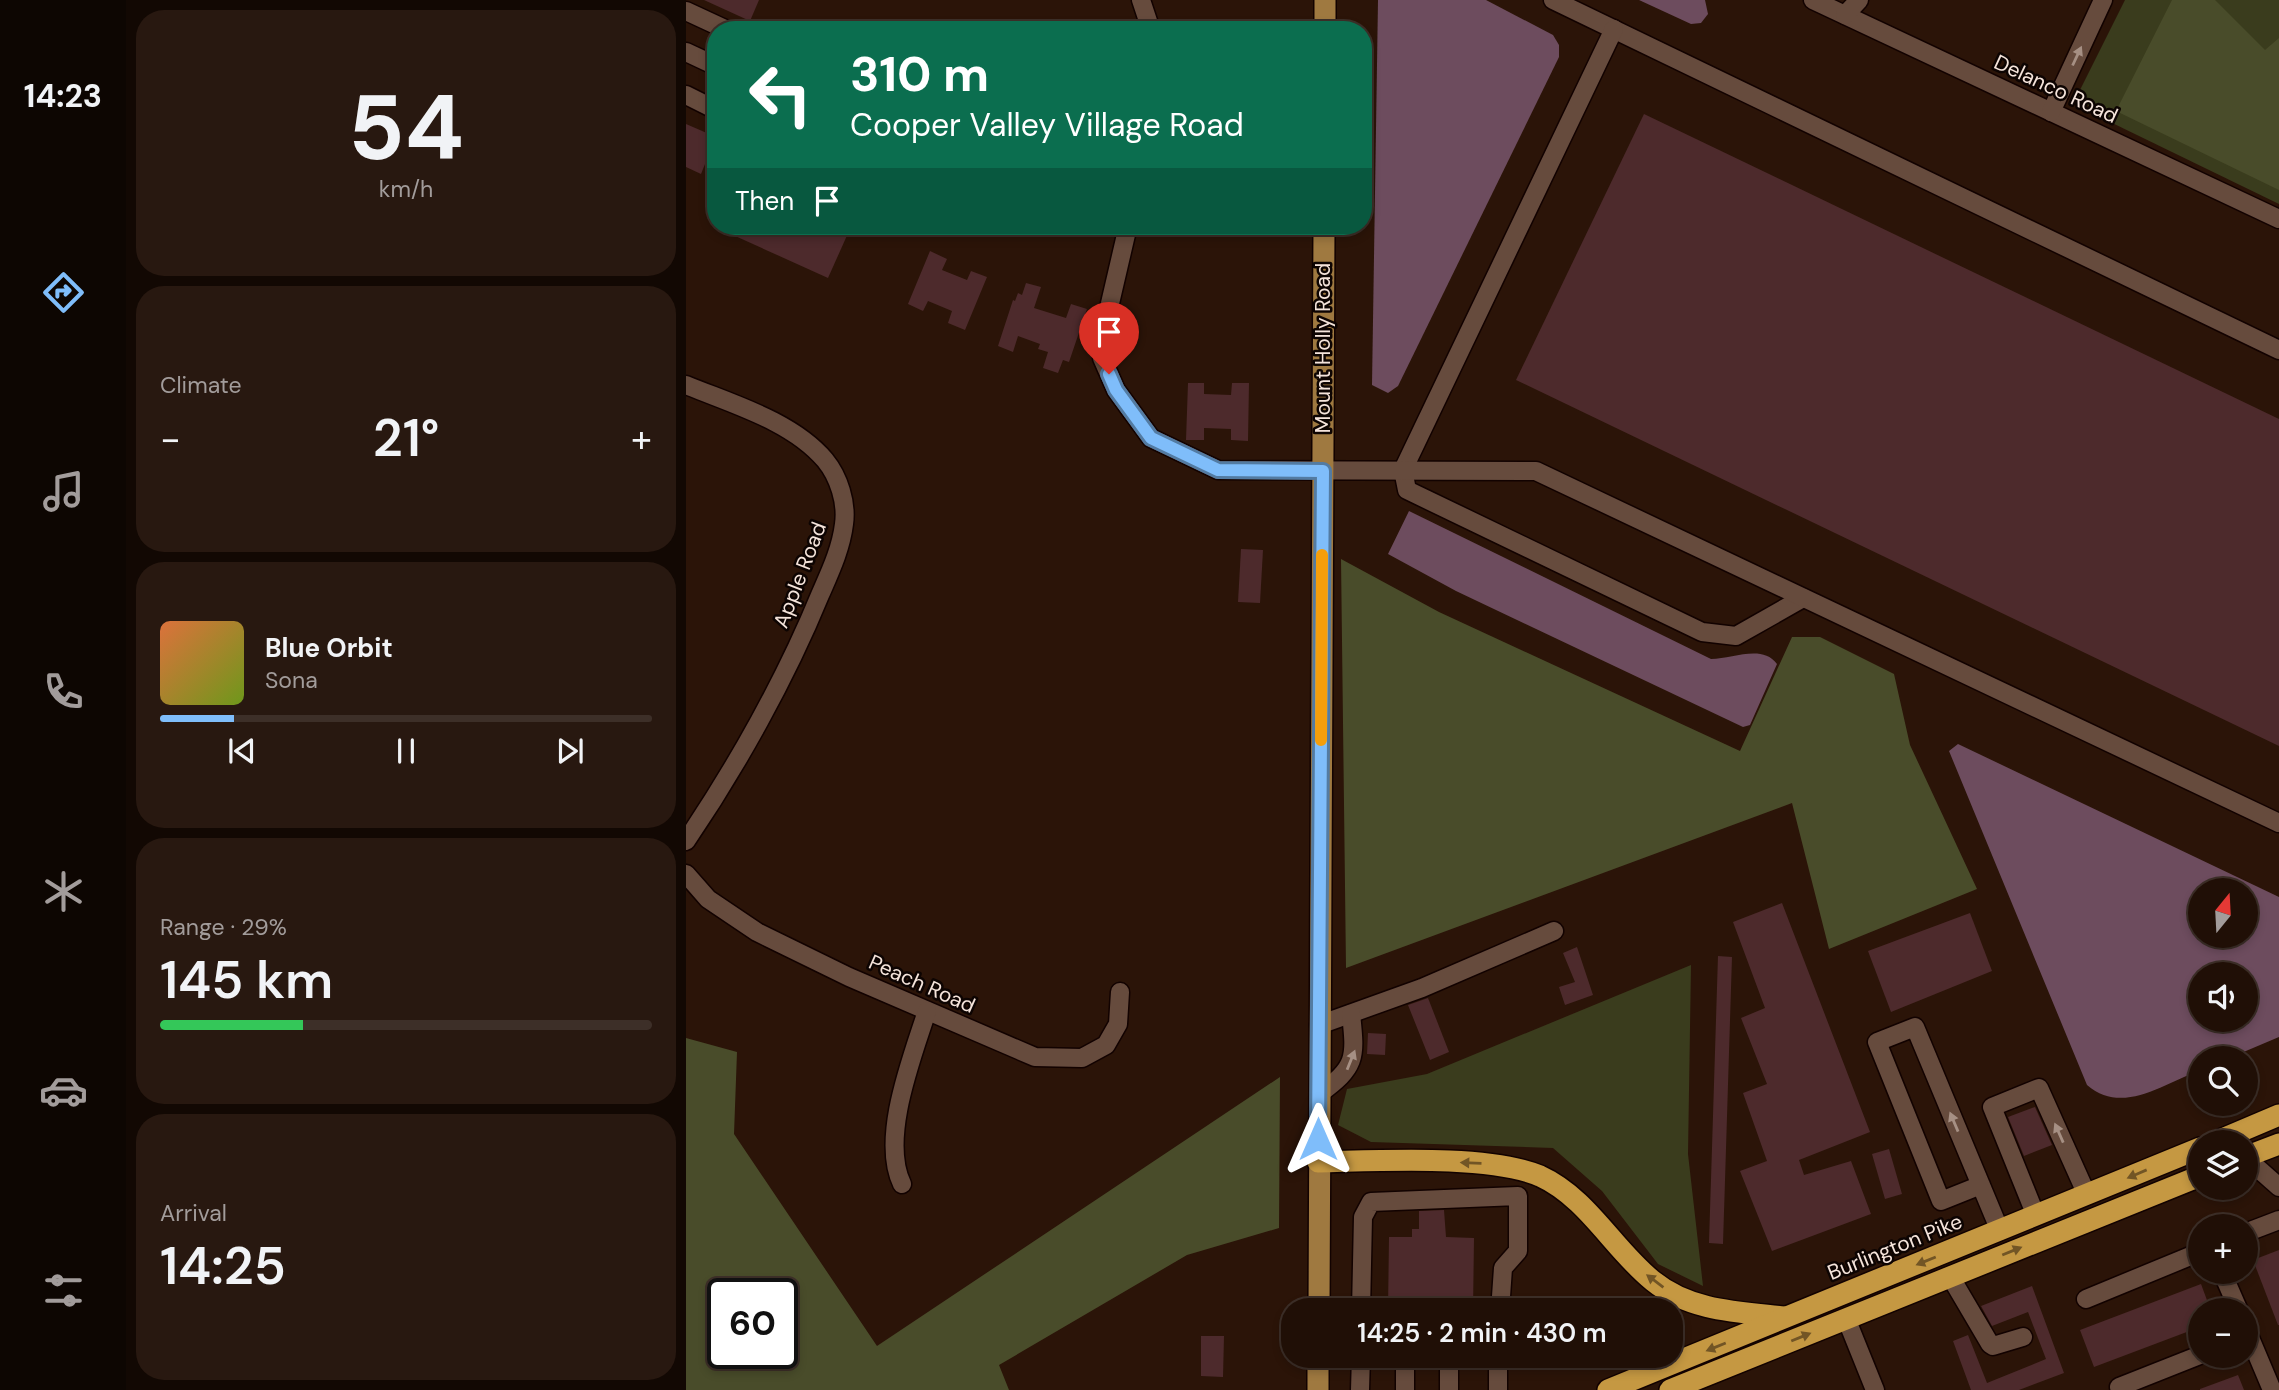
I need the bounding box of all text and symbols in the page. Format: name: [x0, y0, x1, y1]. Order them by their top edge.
text: 310 m: [850, 42, 989, 106]
one-way arrow: [2071, 46, 2083, 66]
street label: Delanco Road: [1990, 48, 2122, 130]
icon: left: [735, 49, 826, 140]
text: 54: [348, 69, 464, 187]
text: 14:23: [24, 75, 102, 117]
text: Cooper Valley Village Road: [850, 104, 1244, 146]
text: km/h: [379, 174, 433, 204]
icon: arrive: [808, 182, 846, 220]
text: Then: [735, 184, 794, 218]
street label: Mount Holly Road: [1309, 263, 1337, 433]
icon: directions: [39, 268, 88, 317]
pin: [1079, 302, 1139, 374]
icon: arrive: [1090, 313, 1128, 351]
text: Climate: [160, 370, 242, 400]
text: 21°: [373, 404, 439, 472]
text: −: [160, 414, 181, 464]
text: +: [631, 414, 652, 464]
icon: music: [39, 467, 88, 516]
street label: Apple Road: [767, 518, 833, 632]
text: Blue Orbit: [265, 631, 393, 665]
text: Sona: [265, 665, 318, 695]
icon: phone: [39, 667, 88, 716]
icon: previous: [223, 732, 261, 770]
icon: pause: [387, 732, 425, 770]
icon: next: [551, 732, 589, 770]
icon: climate: [39, 867, 88, 916]
north arrow: [2188, 878, 2258, 948]
map controls: [2188, 878, 2258, 1368]
text: Range · 29%: [160, 912, 287, 942]
text: 145 km: [160, 946, 333, 1014]
street label: Peach Road: [864, 948, 980, 1020]
button: sound: [2188, 962, 2258, 1032]
button: search: [2188, 1046, 2258, 1116]
one-way arrow: [1345, 1050, 1356, 1071]
icon: car: [39, 1066, 88, 1115]
position arrow: [1281, 1102, 1355, 1176]
one-way arrow: [1949, 1111, 1960, 1132]
one-way arrow: [2053, 1123, 2065, 1143]
button: layers: [2188, 1130, 2258, 1200]
one-way arrow: [1459, 1158, 1481, 1169]
one-way arrow: [2126, 1169, 2147, 1180]
text: Arrival: [160, 1198, 227, 1228]
street label: Burlington Pike: [1823, 1207, 1967, 1287]
button: +: [2188, 1214, 2258, 1284]
text: 14:25: [160, 1232, 286, 1300]
one-way arrow: [2002, 1246, 2023, 1257]
one-way arrow: [1916, 1256, 1937, 1267]
icon: filters: [39, 1266, 88, 1315]
one-way arrow: [1646, 1274, 1664, 1288]
speed limit sign: 60: [707, 1278, 798, 1369]
button: −: [2188, 1298, 2258, 1368]
text: 14:25 · 2 min · 430 m: [1357, 1316, 1607, 1350]
one-way arrow: [1791, 1331, 1812, 1342]
one-way arrow: [1705, 1341, 1726, 1352]

